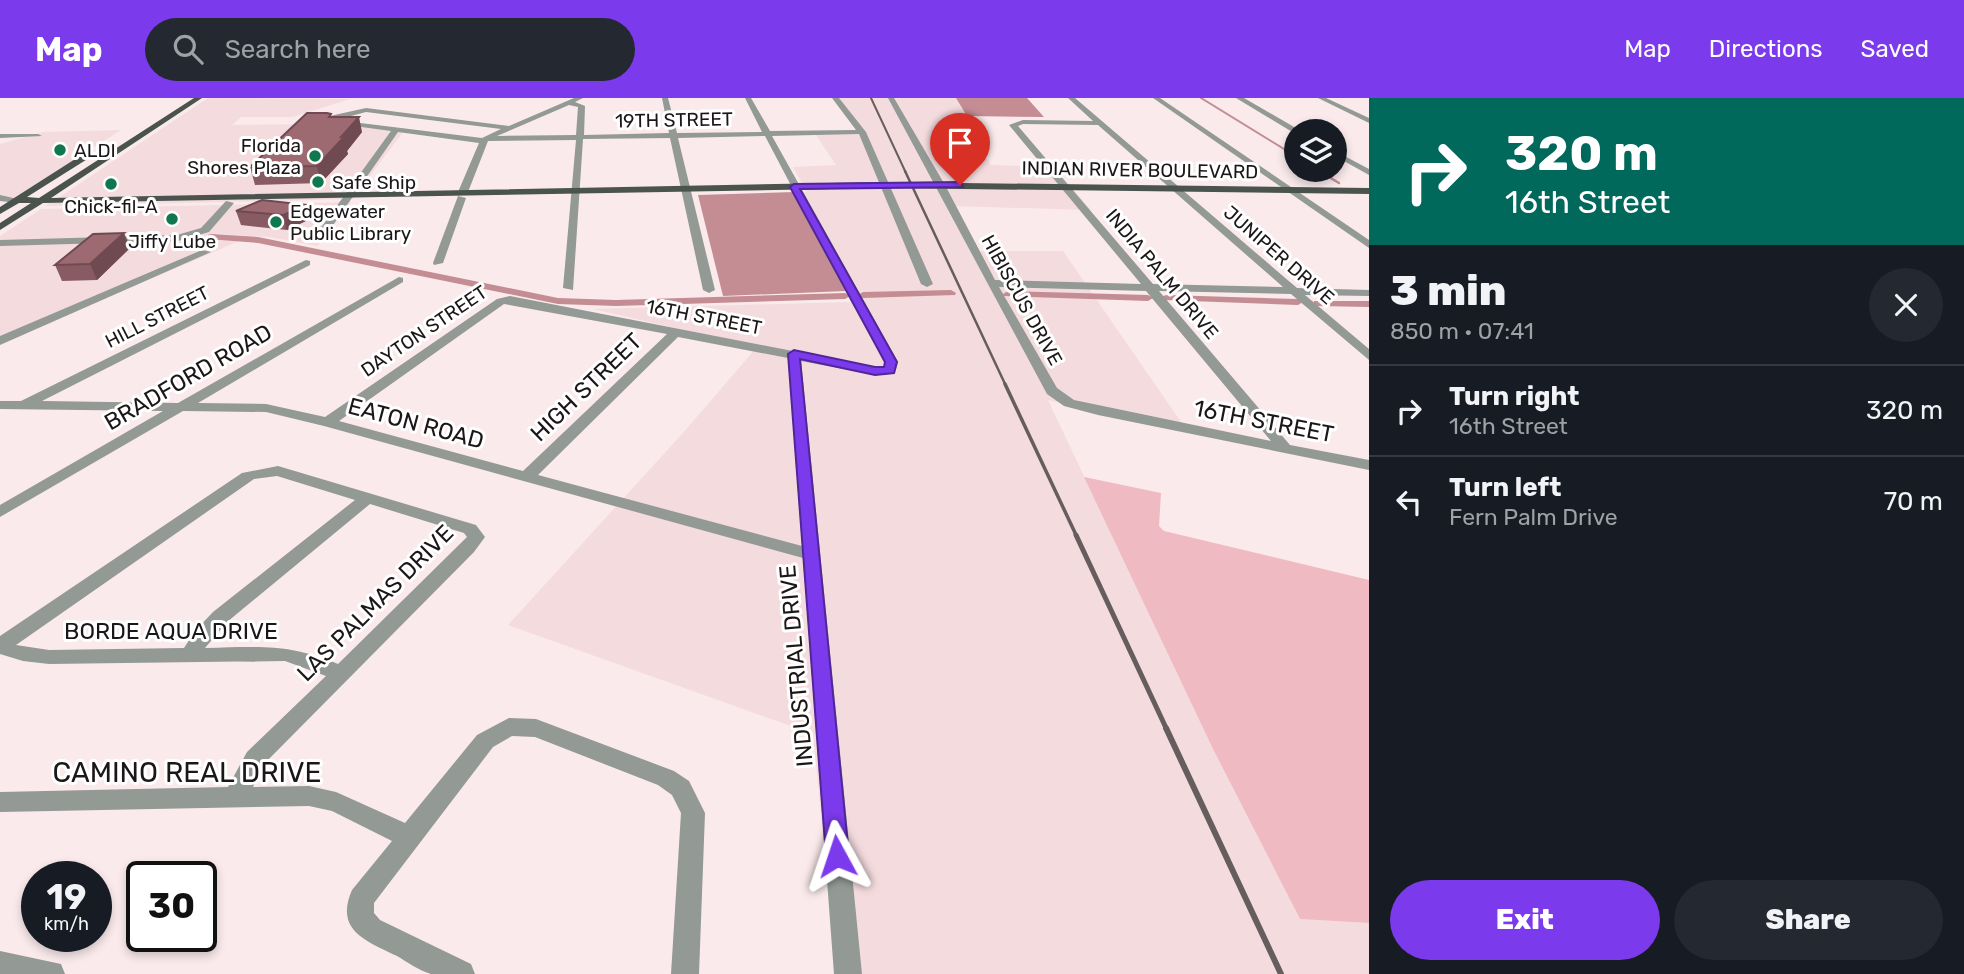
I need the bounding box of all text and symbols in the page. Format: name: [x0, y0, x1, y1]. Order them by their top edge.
search box: [145, 18, 635, 81]
text: Map: [35, 30, 103, 69]
icon: search: [169, 30, 207, 68]
text: Search here: [225, 34, 370, 65]
text: Map: [1624, 35, 1671, 63]
text: Directions: [1709, 35, 1822, 63]
text: Saved: [1860, 35, 1929, 63]
street label: 19TH STREET: [615, 107, 733, 133]
pin: [930, 113, 990, 185]
map controls: [1284, 119, 1347, 182]
button: layers: [1284, 119, 1347, 182]
icon: arrive: [941, 124, 979, 162]
text: 320 m: [1505, 124, 1658, 182]
icon: right: [1390, 126, 1481, 217]
place label: Florida Shores Plaza: [187, 134, 301, 179]
place label: ALDI: [74, 139, 116, 162]
marker: ALDI: [52, 142, 68, 158]
marker: Florida Shores Plaza: [307, 148, 323, 164]
street label: INDIAN RIVER BOULEVARD: [1021, 156, 1259, 184]
place label: Safe Ship: [332, 171, 416, 194]
marker: Safe Ship: [310, 174, 326, 190]
marker: Chick-fil-A: [103, 176, 119, 192]
text: 16th Street: [1505, 183, 1670, 221]
place label: Chick-fil-A: [64, 195, 158, 218]
place label: Edgewater Public Library: [290, 200, 411, 245]
street label: JUNIPER DRIVE: [1219, 201, 1339, 309]
street label: INDIA PALM DRIVE: [1101, 204, 1223, 344]
marker: Jiffy Lube: [164, 211, 180, 227]
marker: Edgewater Public Library: [268, 214, 284, 230]
place label: Jiffy Lube: [128, 230, 216, 253]
street label: HIBISCUS DRIVE: [977, 231, 1067, 369]
text: 3 min: [1390, 266, 1506, 316]
button: close: [1869, 268, 1943, 342]
street label: DAYTON STREET: [357, 280, 491, 382]
street label: HILL STREET: [101, 281, 213, 353]
street label: 16TH STREET: [644, 295, 764, 339]
text: 850 m · 07:41: [1390, 317, 1534, 345]
street label: BRADFORD ROAD: [99, 318, 277, 436]
street label: HIGH STREET: [524, 327, 648, 447]
text: Turn right: [1449, 381, 1579, 412]
street label: EATON ROAD: [345, 391, 487, 455]
icon: right: [1390, 392, 1428, 430]
street label: 16TH STREET: [1192, 394, 1336, 448]
text: 320 m: [1866, 395, 1943, 426]
text: 16th Street: [1449, 412, 1568, 440]
text: Turn left: [1449, 472, 1561, 503]
icon: left: [1390, 483, 1428, 521]
text: 70 m: [1884, 486, 1943, 517]
text: Fern Palm Drive: [1449, 503, 1618, 531]
street label: LAS PALMAS DRIVE: [291, 519, 459, 687]
street label: INDUSTRIAL DRIVE: [773, 564, 819, 768]
street label: BORDE AQUA DRIVE: [64, 617, 278, 645]
street label: CAMINO REAL DRIVE: [53, 756, 321, 789]
position arrow: [800, 819, 874, 893]
speed limit sign: 30: [126, 861, 217, 952]
text: 19: [47, 876, 86, 918]
button: Exit: [1390, 880, 1660, 960]
button: Share: [1674, 880, 1943, 960]
text: km/h: [44, 913, 89, 935]

